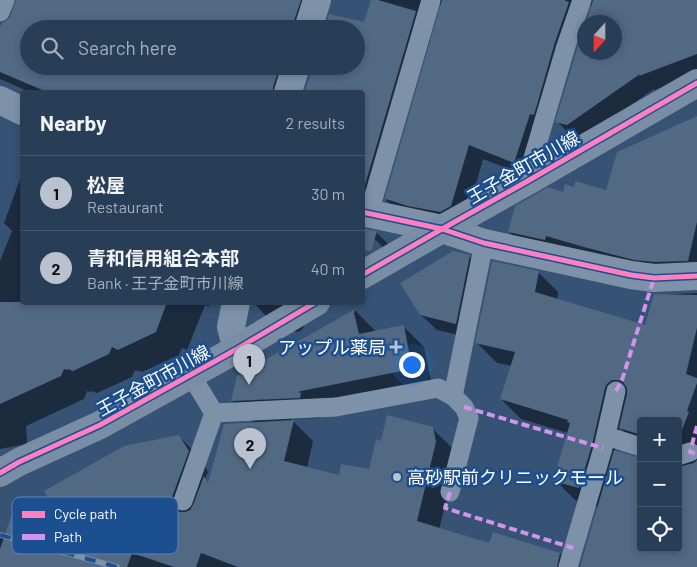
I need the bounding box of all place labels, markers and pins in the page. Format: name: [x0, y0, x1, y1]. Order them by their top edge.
place label: アップル薬局: [278, 336, 386, 358]
marker: アップル薬局: [390, 341, 402, 353]
pin: 1: [233, 344, 265, 385]
pin: 2: [234, 428, 266, 469]
place label: 高砂駅前クリニックモール: [407, 466, 623, 488]
marker: 高砂駅前クリニックモール: [391, 471, 403, 483]

